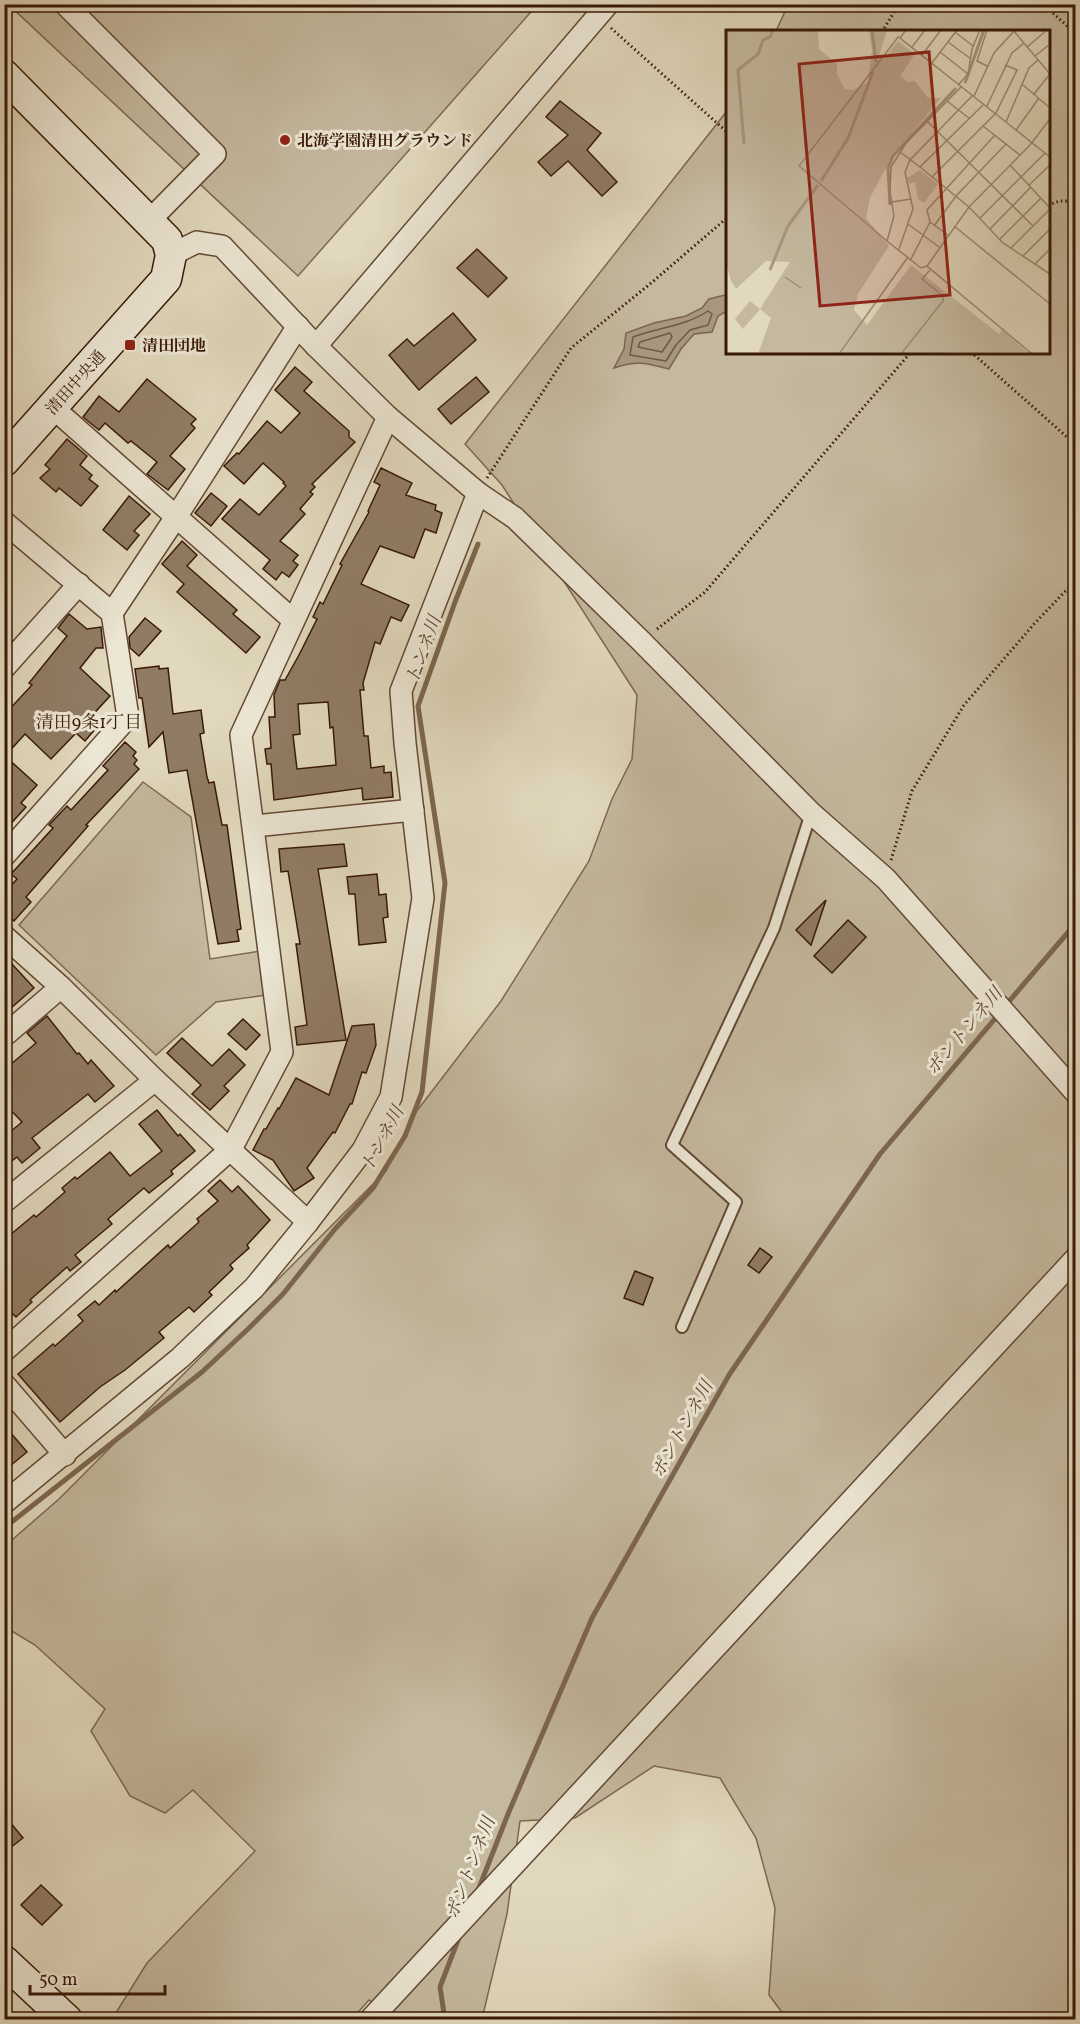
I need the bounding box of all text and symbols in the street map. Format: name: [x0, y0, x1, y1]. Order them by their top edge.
inset map: [726, 30, 1050, 354]
place label: 北海学園清田グラウンド: [297, 131, 473, 153]
marker: 北海学園清田グラウンド: [278, 133, 292, 147]
place label: 清田団地: [142, 336, 206, 358]
marker: 清田団地: [123, 338, 137, 352]
street label: 清田中央通: [42, 346, 111, 420]
water label: トンネ川: [400, 611, 449, 688]
district label: 清田9条1丁目: [36, 711, 142, 736]
water label: ポントンネ川: [921, 981, 1011, 1081]
water label: トンネ川: [356, 1101, 412, 1177]
water label: ポントンネ川: [646, 1375, 721, 1483]
water label: ポントンネ川: [440, 1812, 503, 1923]
scale bar: [30, 1958, 165, 1996]
text: 50 m: [39, 1968, 78, 1993]

